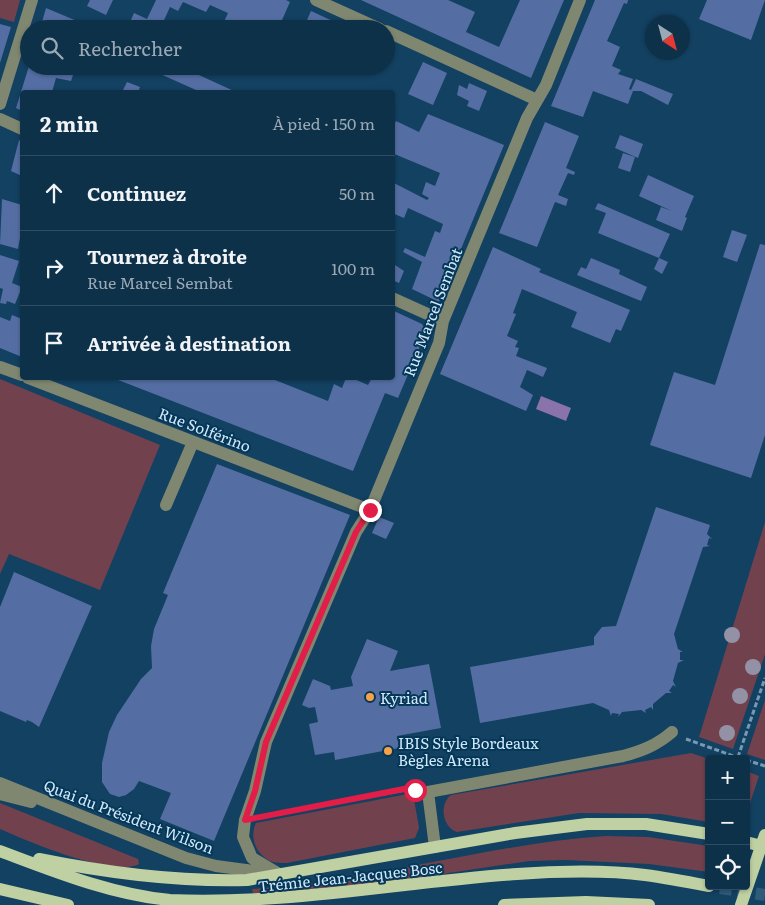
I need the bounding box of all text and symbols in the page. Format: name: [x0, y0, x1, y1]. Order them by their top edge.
north arrow: [645, 15, 690, 60]
search box: [20, 20, 395, 75]
icon: search: [38, 34, 66, 62]
text: Rechercher: [78, 34, 182, 62]
text: 2 min: [40, 107, 99, 138]
text: À pied · 150 m: [272, 111, 375, 135]
icon: ahead: [40, 179, 68, 207]
text: Continuez: [87, 179, 186, 207]
text: 50 m: [339, 181, 375, 205]
text: Tournez à droite: [87, 242, 247, 270]
street label: Rue Marcel Sembat: [397, 244, 467, 380]
icon: right: [40, 254, 68, 282]
text: 100 m: [331, 256, 375, 280]
text: Rue Marcel Sembat: [87, 270, 233, 294]
icon: arrive: [40, 329, 68, 357]
text: Arrivée à destination: [87, 329, 291, 357]
street label: Rue Solférino: [156, 401, 255, 457]
route end: [359, 499, 382, 522]
place label: Kyriad: [380, 686, 428, 709]
marker: Kyriad: [364, 691, 376, 703]
place label: IBIS Style Bordeaux Bègles Arena: [398, 731, 539, 771]
marker: IBIS Style Bordeaux Bègles Arena: [382, 745, 394, 757]
map controls: [705, 755, 750, 890]
button: +: [705, 755, 750, 800]
street label: Quai du Président Wilson: [41, 773, 217, 859]
route start: [404, 779, 427, 802]
button: −: [705, 800, 750, 845]
button: locate: [705, 845, 750, 890]
street label: Trémie Jean-Jacques Bosc: [256, 855, 444, 897]

